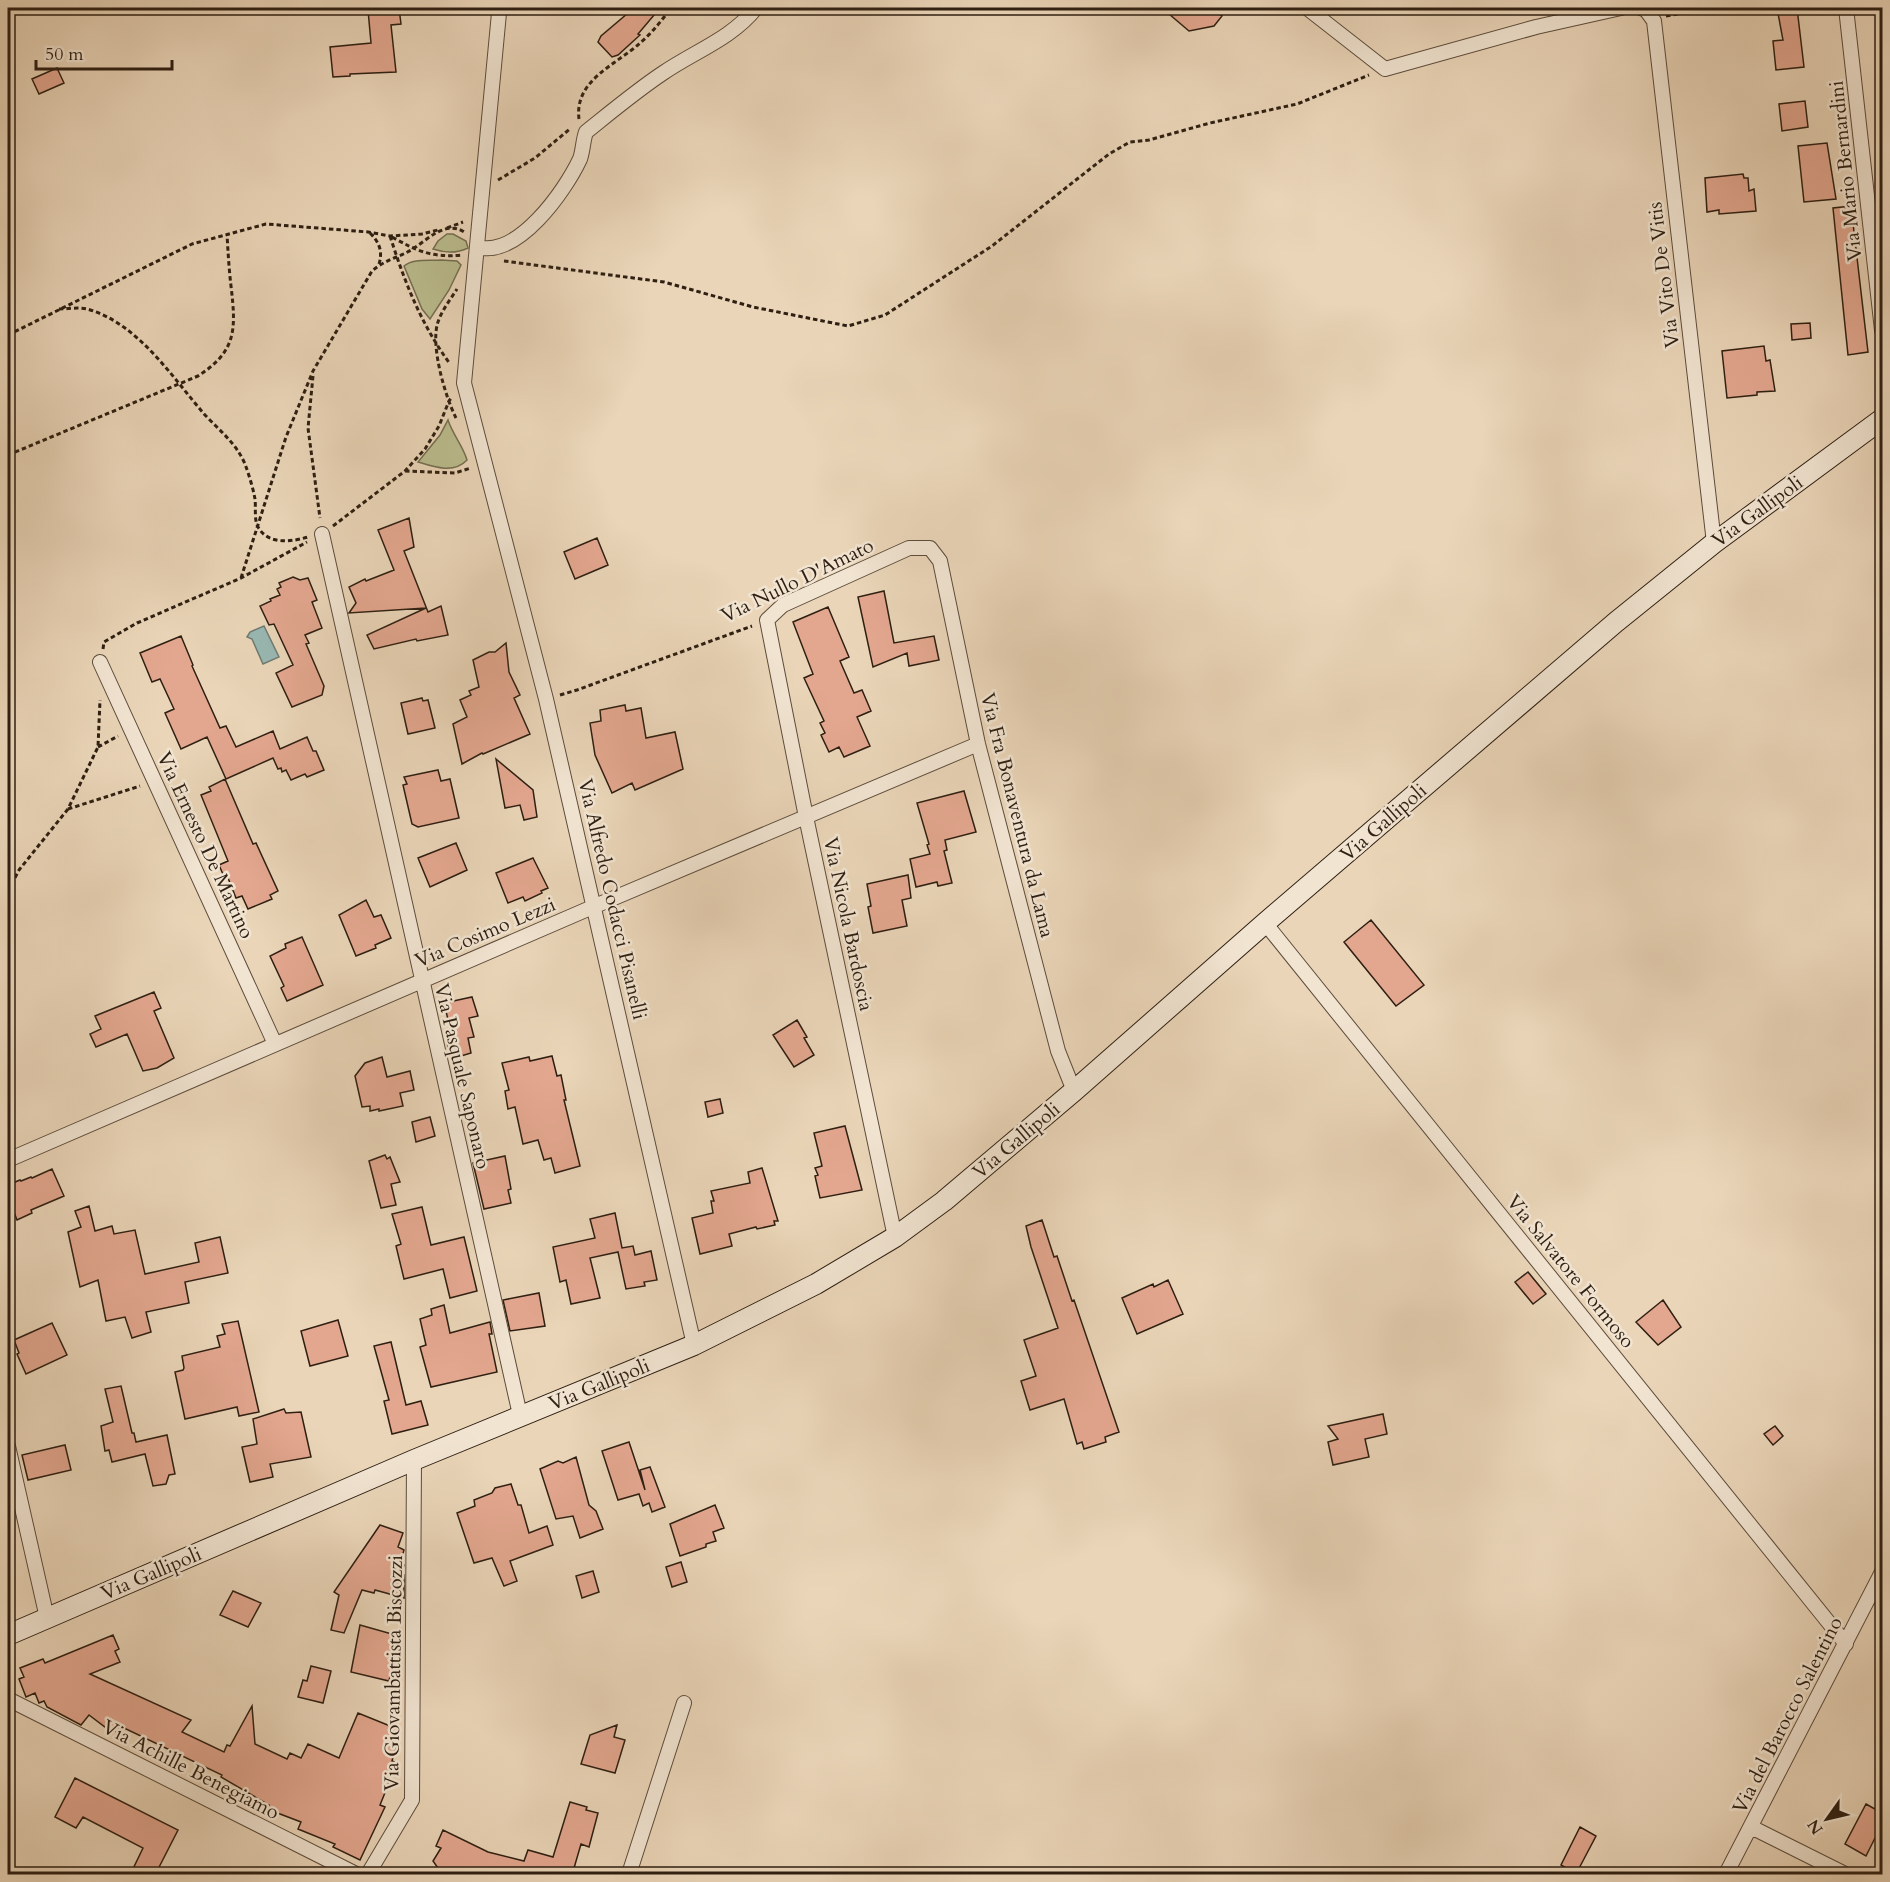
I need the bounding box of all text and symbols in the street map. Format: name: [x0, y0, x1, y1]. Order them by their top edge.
scale bar: [36, 33, 172, 71]
text: 50 m: [45, 42, 84, 67]
street label: Via Mario Bernardini: [1823, 79, 1868, 263]
street label: Via Vito De Vitis: [1641, 200, 1686, 349]
street label: Via Gallipoli: [1706, 469, 1809, 554]
street label: Via Nullo D'Amato: [717, 532, 878, 629]
street label: Via Fra Bonaventura da Lama: [974, 690, 1061, 941]
street label: Via Ernesto De Martino: [150, 747, 261, 943]
street label: Via Alfredo Codacci Pisanelli: [572, 776, 653, 1023]
street label: Via Gallipoli: [1334, 777, 1433, 868]
street label: Via Nicola Bardoscia: [817, 835, 880, 1014]
street label: Via Cosimo Lezzi: [411, 890, 560, 974]
street label: Via Pasquale Saponaro: [428, 981, 497, 1172]
street label: Via Gallipoli: [967, 1095, 1066, 1185]
street label: Via Salvatore Formoso: [1500, 1189, 1641, 1354]
street label: Via Gallipoli: [545, 1352, 654, 1417]
street label: Via Gallipoli: [97, 1540, 206, 1607]
street label: Via Giovambattista Biscozzi: [378, 1554, 409, 1791]
street label: Via del Barocco Salentino: [1726, 1612, 1849, 1818]
street label: Via Achille Benegiamo: [98, 1713, 284, 1826]
north arrow: [1797, 1789, 1857, 1849]
text: N: [1802, 1815, 1828, 1839]

